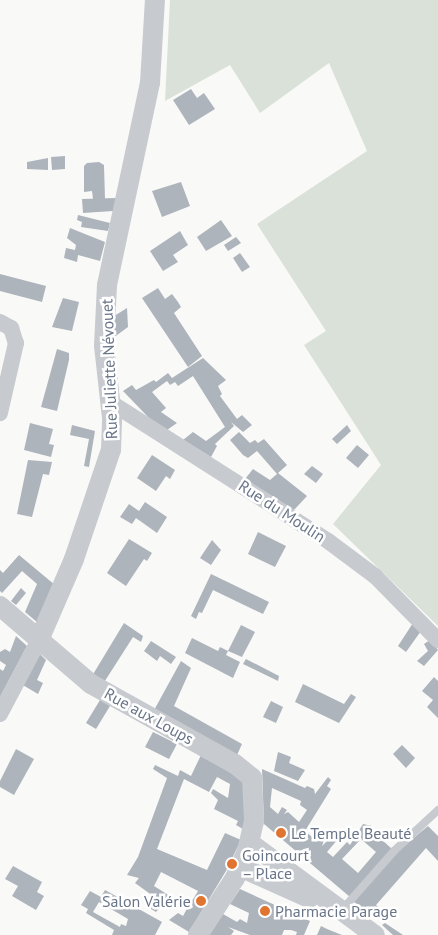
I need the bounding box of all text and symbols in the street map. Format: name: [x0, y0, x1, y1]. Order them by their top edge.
street label: Rue Juliette Névouet: [97, 298, 121, 440]
street label: Rue du Moulin: [235, 476, 329, 546]
street label: Rue aux Loups: [101, 684, 197, 748]
place label: Le Temple Beauté: [291, 823, 412, 843]
marker: Le Temple Beauté: [275, 827, 287, 839]
place label: Goincourt – Place: [242, 845, 309, 883]
marker: Goincourt – Place: [226, 858, 238, 870]
place label: Salon Valérie: [101, 891, 191, 911]
marker: Salon Valérie: [195, 895, 207, 907]
place label: Pharmacie Parage: [275, 901, 397, 921]
marker: Pharmacie Parage: [259, 905, 271, 917]

